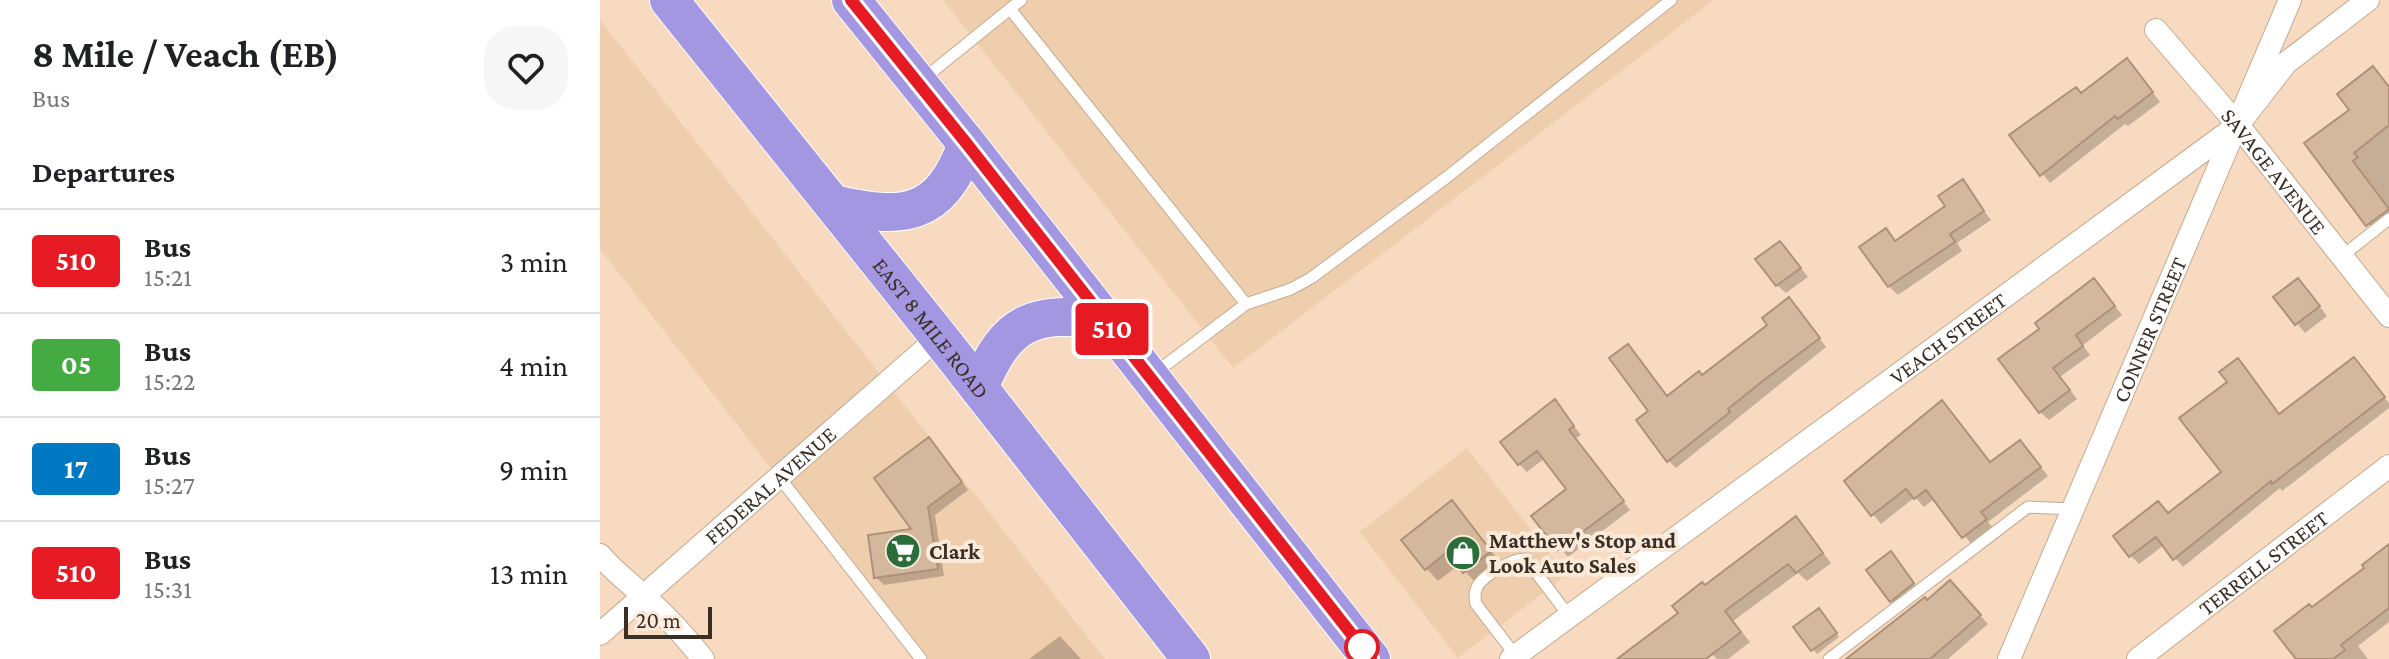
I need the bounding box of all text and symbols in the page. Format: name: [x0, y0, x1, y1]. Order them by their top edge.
button: heart: [484, 26, 568, 110]
text: 8 Mile / Veach (EB): [32, 33, 339, 75]
text: Bus: [32, 84, 70, 113]
street label: SAVAGE AVENUE: [2216, 103, 2332, 239]
text: Departures: [32, 155, 175, 188]
text: Bus: [144, 230, 191, 263]
text: 510: [55, 245, 97, 276]
text: 3 min: [500, 245, 568, 278]
street label: EAST 8 MILE ROAD: [868, 253, 995, 403]
street label: CONNER STREET: [2108, 253, 2191, 406]
text: 15:21: [144, 263, 192, 292]
street label: VEACH STREET: [1885, 287, 2011, 389]
line badge: 510: [1066, 303, 1158, 355]
text: 510: [1091, 313, 1133, 344]
text: Bus: [144, 334, 191, 367]
text: 05: [61, 349, 91, 380]
text: 4 min: [499, 349, 568, 382]
text: 15:22: [144, 367, 196, 396]
street label: FEDERAL AVENUE: [699, 421, 841, 549]
text: Bus: [144, 438, 191, 471]
text: 17: [64, 453, 88, 484]
text: 9 min: [499, 453, 568, 486]
text: 15:27: [144, 471, 195, 500]
street label: TERRELL STREET: [2194, 505, 2333, 620]
place label: Matthew's Stop and Look Auto Sales: [1489, 528, 1676, 578]
supermarket icon: Clark: [884, 532, 922, 570]
shop icon: Matthew's Stop and Look Auto Sales: [1444, 534, 1482, 572]
place label: Clark: [929, 539, 981, 564]
text: Bus: [144, 542, 191, 575]
text: 510: [55, 557, 97, 588]
text: 13 min: [490, 557, 568, 590]
text: 15:31: [144, 575, 192, 604]
scale bar: [624, 603, 712, 639]
text: 20 m: [636, 608, 681, 633]
unlabelled marker: [1345, 630, 1379, 659]

